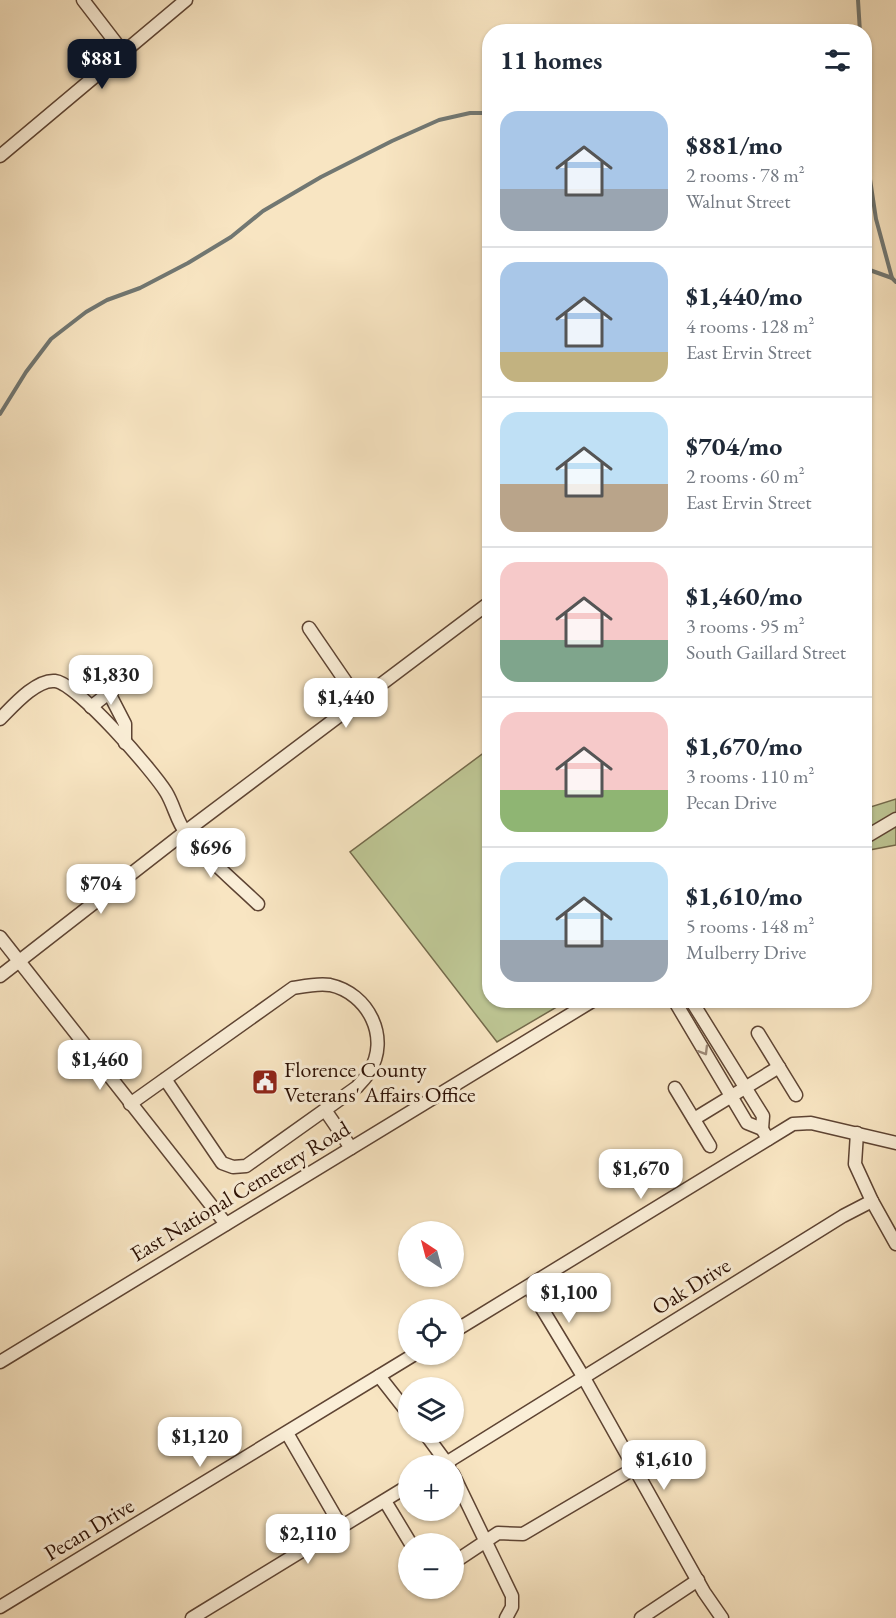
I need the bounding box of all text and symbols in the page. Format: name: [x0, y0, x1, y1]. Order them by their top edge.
pin: $881: [66, 39, 138, 90]
text: 11 homes: [500, 43, 602, 77]
icon: filters: [821, 44, 854, 77]
text: $881: [82, 45, 122, 71]
text: $881/mo: [686, 128, 782, 162]
icon: home: [548, 135, 620, 207]
text: 2 rooms · 78 m²: [686, 162, 805, 188]
text: Walnut Street: [686, 188, 790, 214]
text: $1,440/mo: [686, 279, 802, 313]
icon: home: [548, 286, 620, 358]
text: 4 rooms · 128 m²: [686, 313, 814, 339]
text: East Ervin Street: [686, 339, 812, 365]
text: $704/mo: [686, 429, 782, 463]
icon: home: [548, 436, 620, 508]
text: 2 rooms · 60 m²: [686, 463, 805, 489]
text: East Ervin Street: [686, 489, 812, 515]
text: $1,460/mo: [686, 579, 802, 613]
icon: home: [548, 586, 620, 658]
text: 3 rooms · 95 m²: [686, 613, 805, 639]
text: South Gaillard Street: [686, 639, 846, 665]
pin: $1,830: [62, 655, 160, 706]
text: $1,830: [83, 661, 139, 687]
pin: $1,440: [297, 678, 395, 729]
text: $1,440: [318, 684, 374, 710]
text: $1,670/mo: [686, 729, 802, 763]
icon: home: [548, 736, 620, 808]
text: 3 rooms · 110 m²: [686, 763, 814, 789]
text: Pecan Drive: [686, 789, 777, 815]
pin: $696: [175, 828, 247, 879]
text: $696: [191, 834, 231, 860]
pin: $704: [65, 864, 137, 915]
text: $704: [81, 870, 121, 896]
text: $1,610/mo: [686, 879, 802, 913]
icon: home: [548, 886, 620, 958]
text: 5 rooms · 148 m²: [686, 913, 814, 939]
text: Mulberry Drive: [686, 939, 806, 965]
pin: $1,460: [51, 1040, 149, 1091]
one-way arrow: [697, 1045, 708, 1055]
text: $1,460: [72, 1046, 128, 1072]
place label: Florence County Veterans' Affairs Office: [284, 1055, 476, 1109]
public building icon: Florence County Veterans' Affairs Office: [250, 1067, 280, 1097]
street label: East National Cemetery Road: [125, 1113, 356, 1268]
pin: $1,670: [592, 1149, 690, 1200]
text: $1,670: [613, 1155, 669, 1181]
north arrow: [398, 1221, 464, 1287]
map controls: [398, 1221, 464, 1599]
street label: Oak Drive: [646, 1250, 736, 1321]
pin: $1,100: [520, 1273, 618, 1324]
text: $1,100: [541, 1279, 597, 1305]
button: locate: [398, 1299, 464, 1365]
button: layers: [398, 1377, 464, 1443]
pin: $1,120: [151, 1417, 249, 1468]
text: $1,120: [172, 1423, 228, 1449]
pin: $1,610: [615, 1440, 713, 1491]
text: $1,610: [636, 1446, 692, 1472]
button: +: [398, 1455, 464, 1521]
street label: Pecan Drive: [39, 1491, 140, 1567]
pin: $2,110: [259, 1514, 357, 1565]
text: $2,110: [280, 1520, 336, 1546]
button: −: [398, 1533, 464, 1599]

